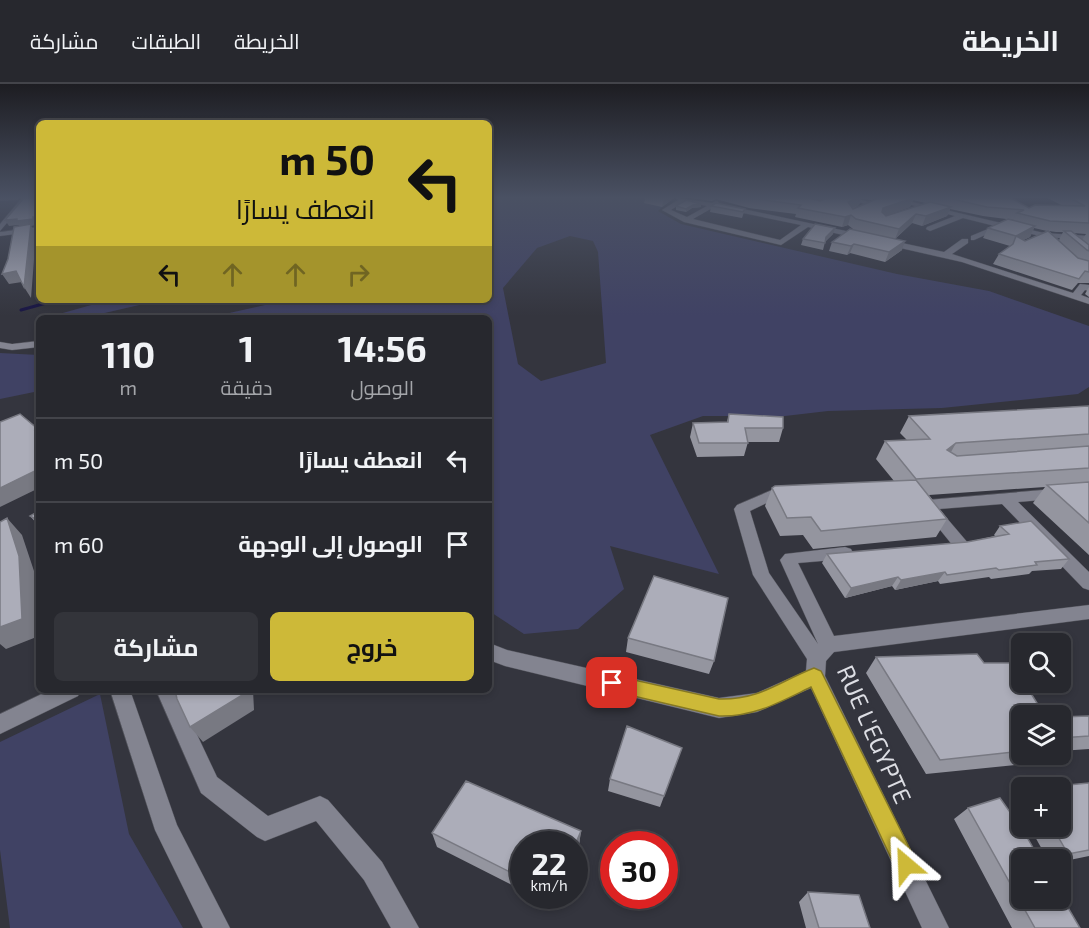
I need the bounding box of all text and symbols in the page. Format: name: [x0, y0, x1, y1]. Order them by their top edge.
text: الخريطة: [962, 23, 1059, 57]
text: مشاركة: [30, 28, 99, 53]
text: الطبقات: [132, 28, 201, 53]
text: الخريطة: [234, 28, 300, 53]
text: 50 m: [279, 133, 375, 183]
icon: left: [396, 144, 474, 222]
text: انعطف يسارًا: [236, 192, 375, 224]
icon: left: [153, 258, 186, 291]
icon: ahead: [216, 258, 249, 291]
icon: ahead: [279, 258, 312, 291]
icon: right: [342, 258, 375, 291]
text: 1: [239, 326, 254, 369]
text: 14:56: [338, 326, 427, 369]
text: 110: [101, 332, 155, 375]
text: m: [119, 375, 137, 399]
text: دقيقة: [220, 375, 273, 399]
text: الوصول: [350, 375, 414, 399]
icon: left: [441, 444, 474, 477]
text: انعطف يسارًا: [298, 446, 423, 472]
text: 50 m: [54, 447, 103, 473]
icon: arrive: [441, 528, 474, 561]
text: الوصول إلى الوجهة: [238, 530, 423, 556]
text: 60 m: [54, 531, 104, 557]
button: مشاركة: [54, 612, 258, 681]
button: خروج: [270, 612, 474, 681]
map controls: [1011, 633, 1071, 909]
button: search: [1011, 633, 1071, 693]
pin: [586, 657, 637, 708]
street label: RUE L'EGYPTE: [832, 660, 918, 808]
icon: arrive: [595, 666, 628, 699]
button: layers: [1011, 705, 1071, 765]
button: +: [1011, 777, 1071, 837]
speed limit sign: 30: [600, 831, 678, 909]
position arrow: [874, 833, 938, 897]
text: 22: [532, 845, 566, 881]
button: −: [1011, 849, 1071, 909]
text: km/h: [530, 876, 568, 894]

